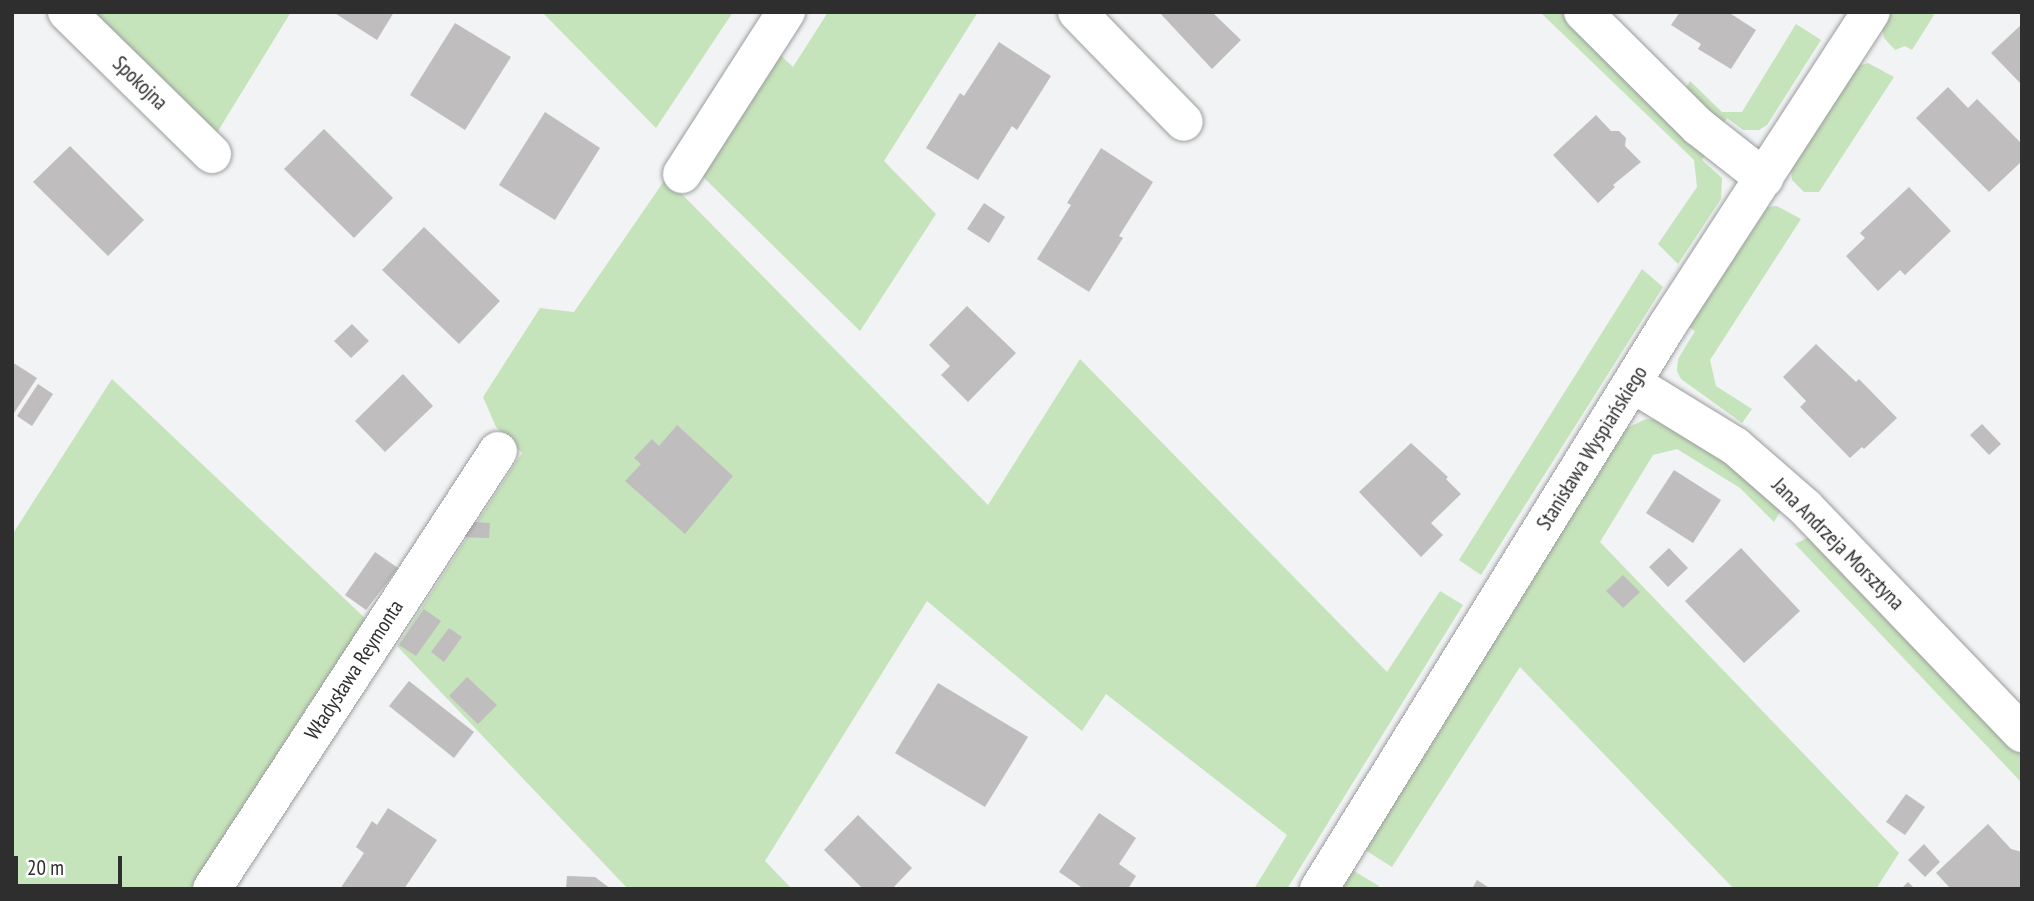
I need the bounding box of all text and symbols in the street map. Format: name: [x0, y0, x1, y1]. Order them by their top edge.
street label: Spokojna: [107, 51, 173, 115]
street label: Stanisława Wyspiańskiego: [1531, 361, 1653, 535]
street label: Jana Andrzeja Morsztyna: [1767, 473, 1909, 615]
street label: Władysława Reymonta: [299, 595, 409, 745]
scale bar: [18, 842, 126, 886]
text: 20 m: [27, 854, 64, 881]

